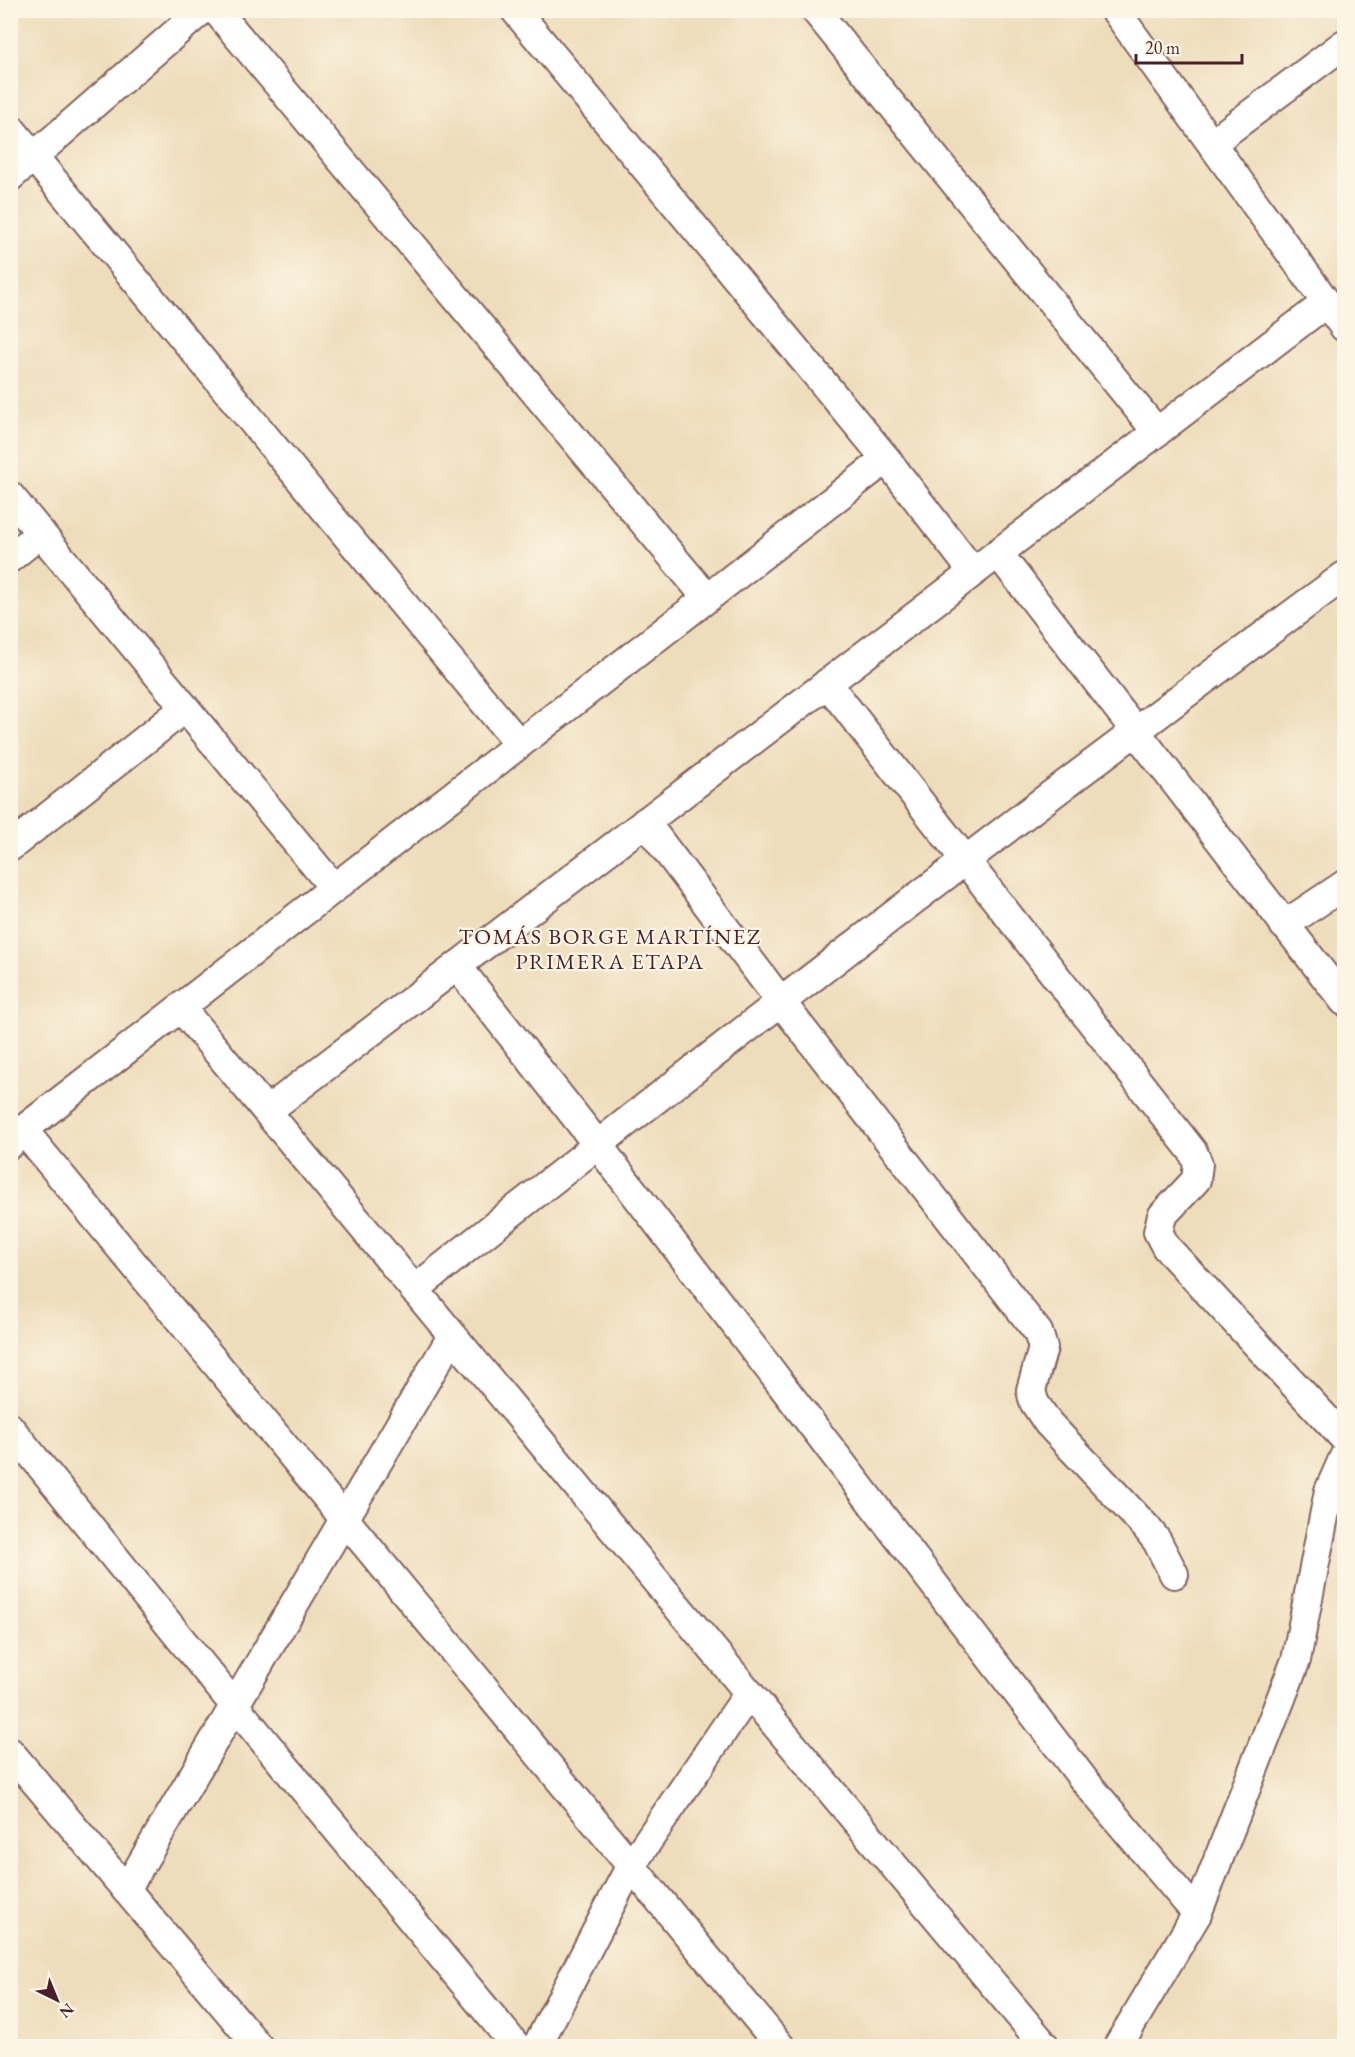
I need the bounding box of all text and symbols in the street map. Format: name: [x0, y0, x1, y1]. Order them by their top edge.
scale bar: [1136, 27, 1242, 65]
text: 20 m: [1145, 36, 1180, 59]
district label: TOMÁS BORGE MARTÍNEZ PRIMERA ETAPA: [459, 922, 761, 976]
north arrow: [27, 1970, 87, 2030]
text: N: [55, 1999, 79, 2023]

